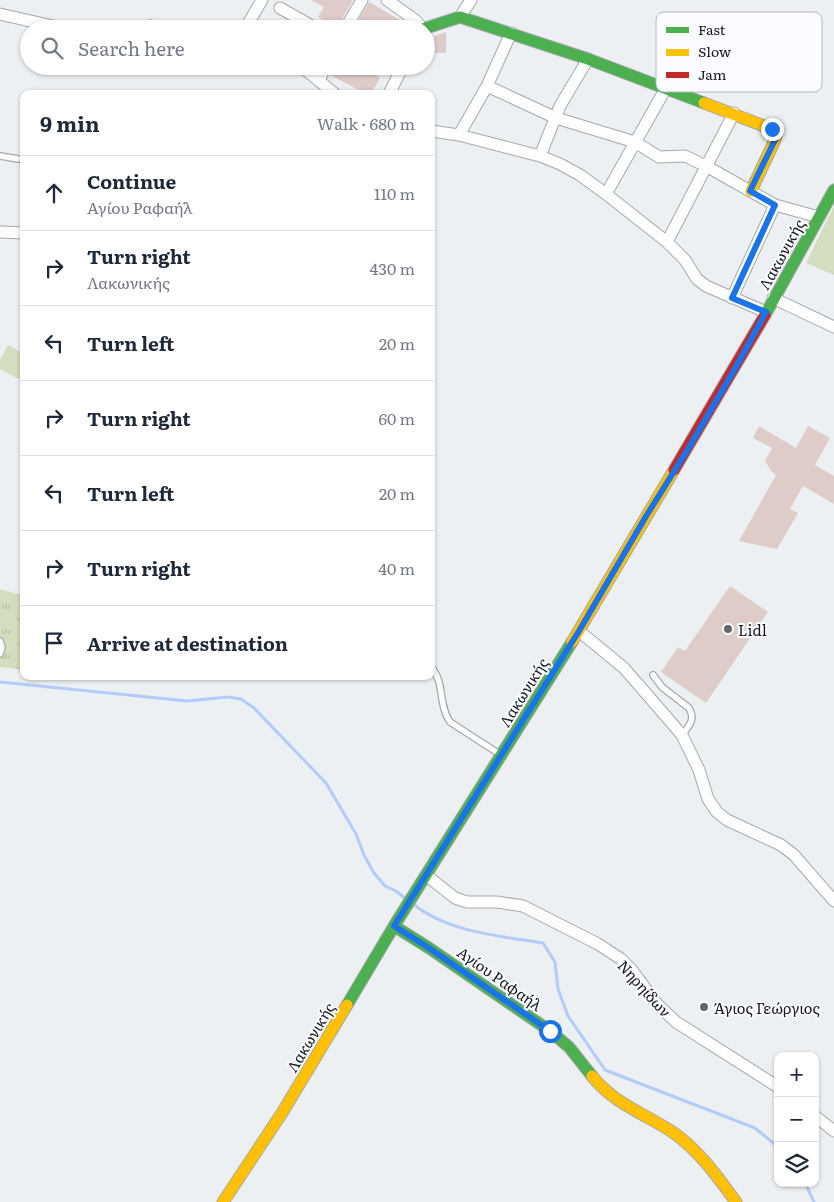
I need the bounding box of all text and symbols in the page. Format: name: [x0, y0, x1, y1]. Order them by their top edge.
legend: [656, 12, 822, 92]
text: Fast: [698, 19, 726, 39]
search box: [20, 20, 435, 75]
icon: search: [38, 34, 66, 62]
text: Search here: [78, 34, 185, 62]
text: Slow: [698, 41, 731, 61]
text: Jam: [698, 64, 727, 84]
text: 9 min: [40, 107, 100, 138]
text: Walk · 680 m: [317, 111, 415, 135]
route end: [761, 118, 784, 141]
text: Continue: [87, 167, 176, 195]
icon: ahead: [40, 179, 68, 207]
text: 110 m: [374, 181, 415, 205]
text: Αγίου Ραφαήλ: [87, 195, 193, 219]
street label: Λακωνικής: [752, 214, 810, 294]
text: Turn right: [87, 242, 191, 270]
icon: right: [40, 254, 68, 282]
text: 430 m: [370, 256, 415, 280]
text: Λακωνικής: [87, 270, 170, 294]
icon: left: [40, 329, 68, 357]
text: Turn left: [87, 329, 174, 357]
text: 20 m: [379, 331, 415, 355]
icon: right: [40, 404, 68, 432]
text: Turn right: [87, 404, 191, 432]
text: 60 m: [378, 406, 415, 430]
icon: left: [40, 479, 68, 507]
text: Turn left: [87, 479, 174, 507]
text: 20 m: [379, 481, 415, 505]
icon: right: [40, 554, 68, 582]
text: Turn right: [87, 554, 191, 582]
text: 40 m: [378, 556, 415, 580]
place label: Lidl: [738, 618, 767, 641]
marker: Lidl: [722, 623, 734, 635]
icon: arrive: [40, 629, 68, 657]
text: Arrive at destination: [87, 629, 288, 657]
street label: Λακωνικής: [493, 652, 554, 731]
street label: Αγίου Ραφαήλ: [453, 940, 547, 1016]
street label: Νηρηίδων: [613, 954, 677, 1022]
place label: Άγιος Γεώργιος: [714, 996, 820, 1019]
street label: Λακωνικής: [280, 997, 340, 1076]
marker: Άγιος Γεώργιος: [698, 1001, 710, 1013]
route start: [539, 1020, 562, 1043]
map controls: [774, 1052, 819, 1187]
button: +: [774, 1052, 819, 1097]
button: −: [774, 1097, 819, 1142]
button: layers: [774, 1142, 819, 1187]

